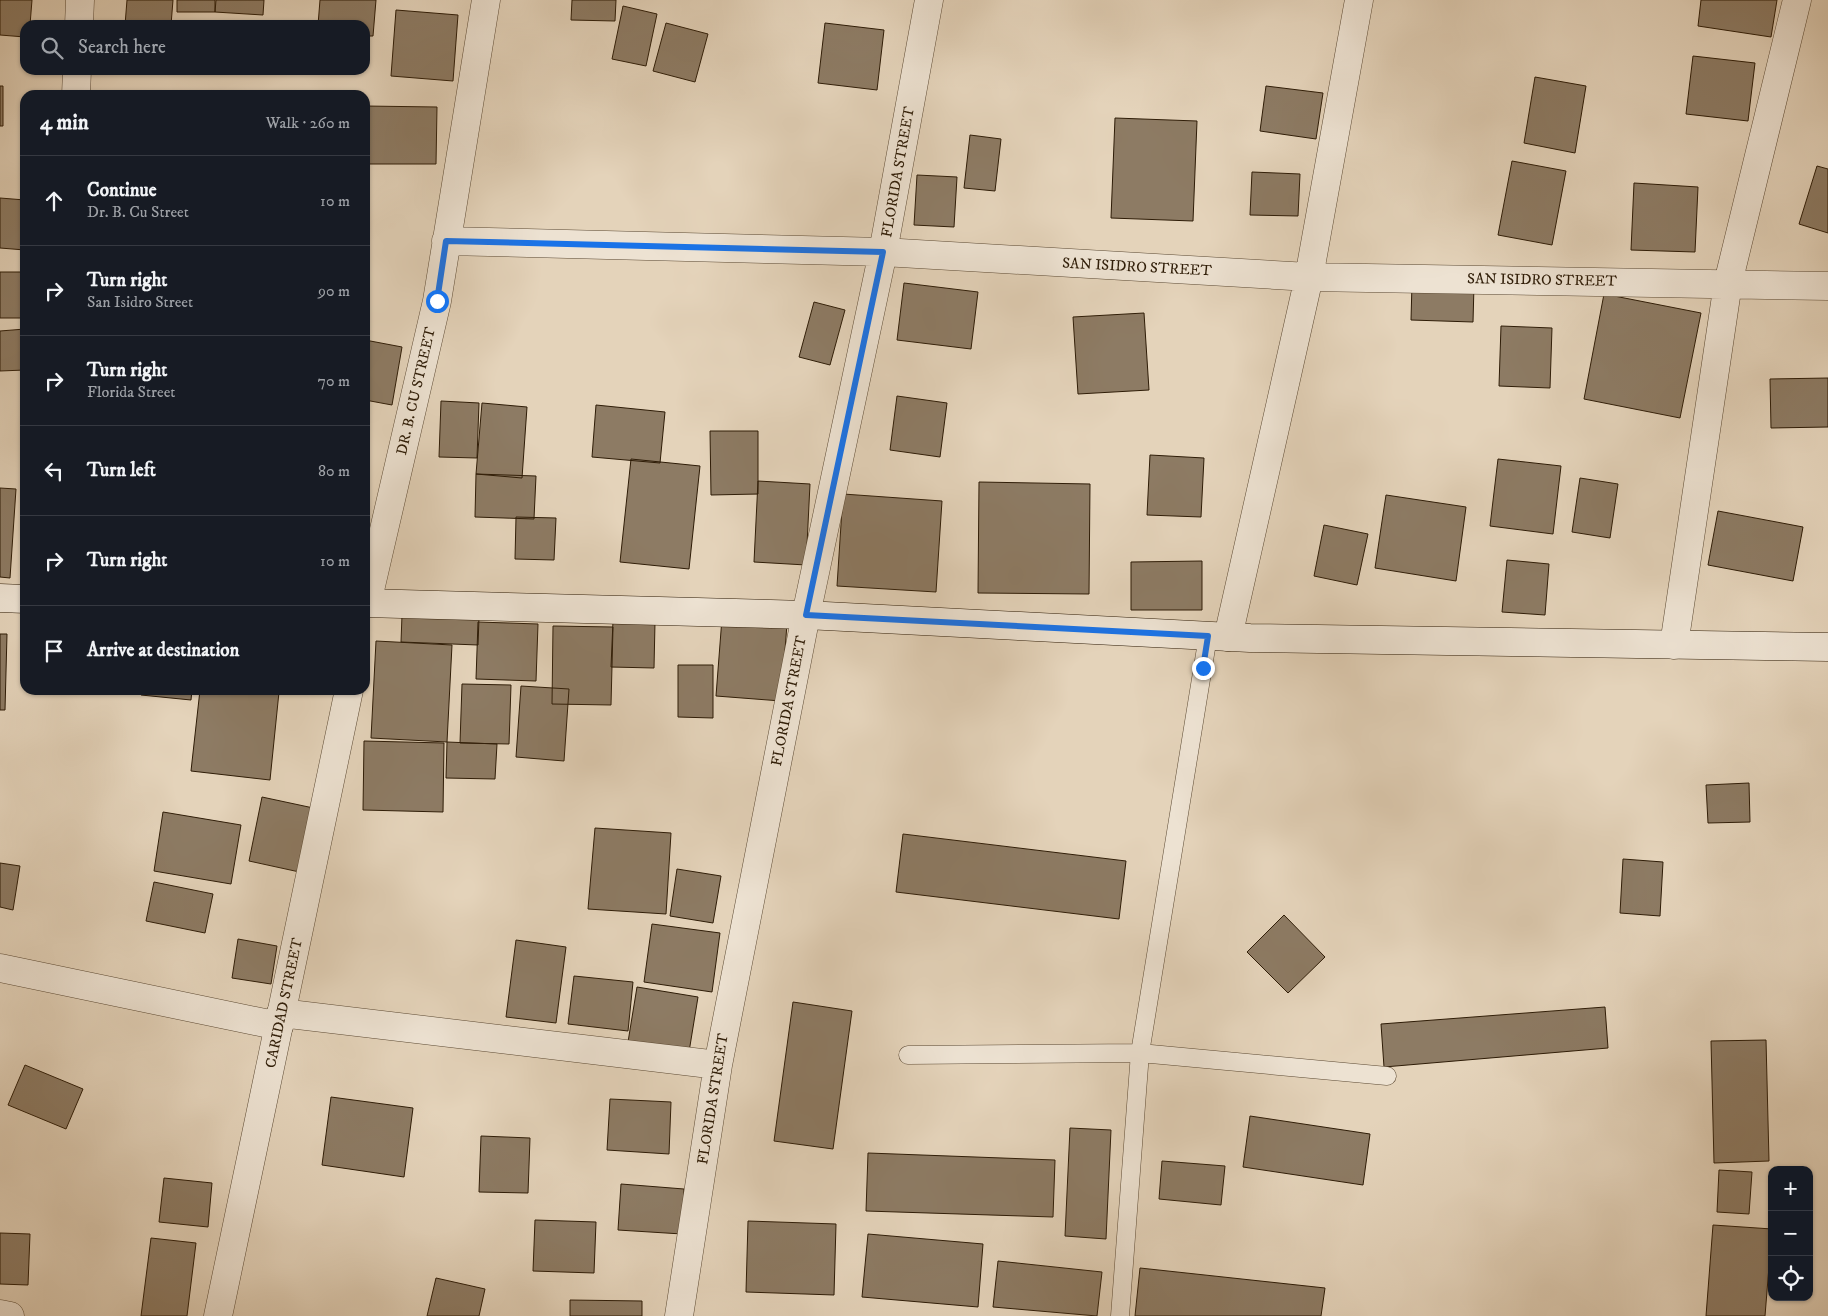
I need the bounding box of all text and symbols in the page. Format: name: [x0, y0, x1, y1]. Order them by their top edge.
search box: [20, 20, 370, 75]
icon: search: [38, 34, 66, 62]
text: Search here: [78, 36, 166, 59]
street label: FLORIDA STREET: [877, 105, 919, 239]
text: 4 min: [40, 110, 89, 136]
text: Walk · 260 m: [266, 113, 350, 133]
text: Continue: [87, 179, 157, 202]
icon: ahead: [40, 187, 68, 215]
text: 10 m: [320, 191, 350, 211]
text: Dr. B. Cu Street: [87, 202, 189, 222]
street label: SAN ISIDRO STREET: [1062, 254, 1213, 280]
text: Turn right: [87, 269, 167, 292]
street label: SAN ISIDRO STREET: [1467, 269, 1618, 291]
icon: right: [40, 277, 68, 305]
text: 90 m: [318, 281, 350, 301]
route start: [426, 290, 449, 313]
text: San Isidro Street: [87, 292, 193, 312]
street label: DR. B. CU STREET: [392, 325, 440, 457]
text: Turn right: [87, 359, 167, 382]
icon: right: [40, 367, 68, 395]
text: 70 m: [318, 371, 350, 391]
text: Florida Street: [87, 382, 175, 402]
icon: left: [40, 457, 68, 485]
text: Turn left: [87, 459, 156, 482]
text: 80 m: [318, 461, 350, 481]
icon: right: [40, 547, 68, 575]
text: Turn right: [87, 549, 167, 572]
text: 10 m: [320, 551, 350, 571]
street label: FLORIDA STREET: [767, 634, 811, 768]
icon: arrive: [40, 637, 68, 665]
text: Arrive at destination: [87, 639, 239, 662]
route end: [1192, 657, 1215, 680]
street label: CARIDAD STREET: [261, 936, 307, 1070]
street label: FLORIDA STREET: [693, 1032, 733, 1166]
map controls: [1768, 1166, 1813, 1301]
button: +: [1768, 1166, 1813, 1211]
button: −: [1768, 1211, 1813, 1256]
button: locate: [1768, 1256, 1813, 1301]

